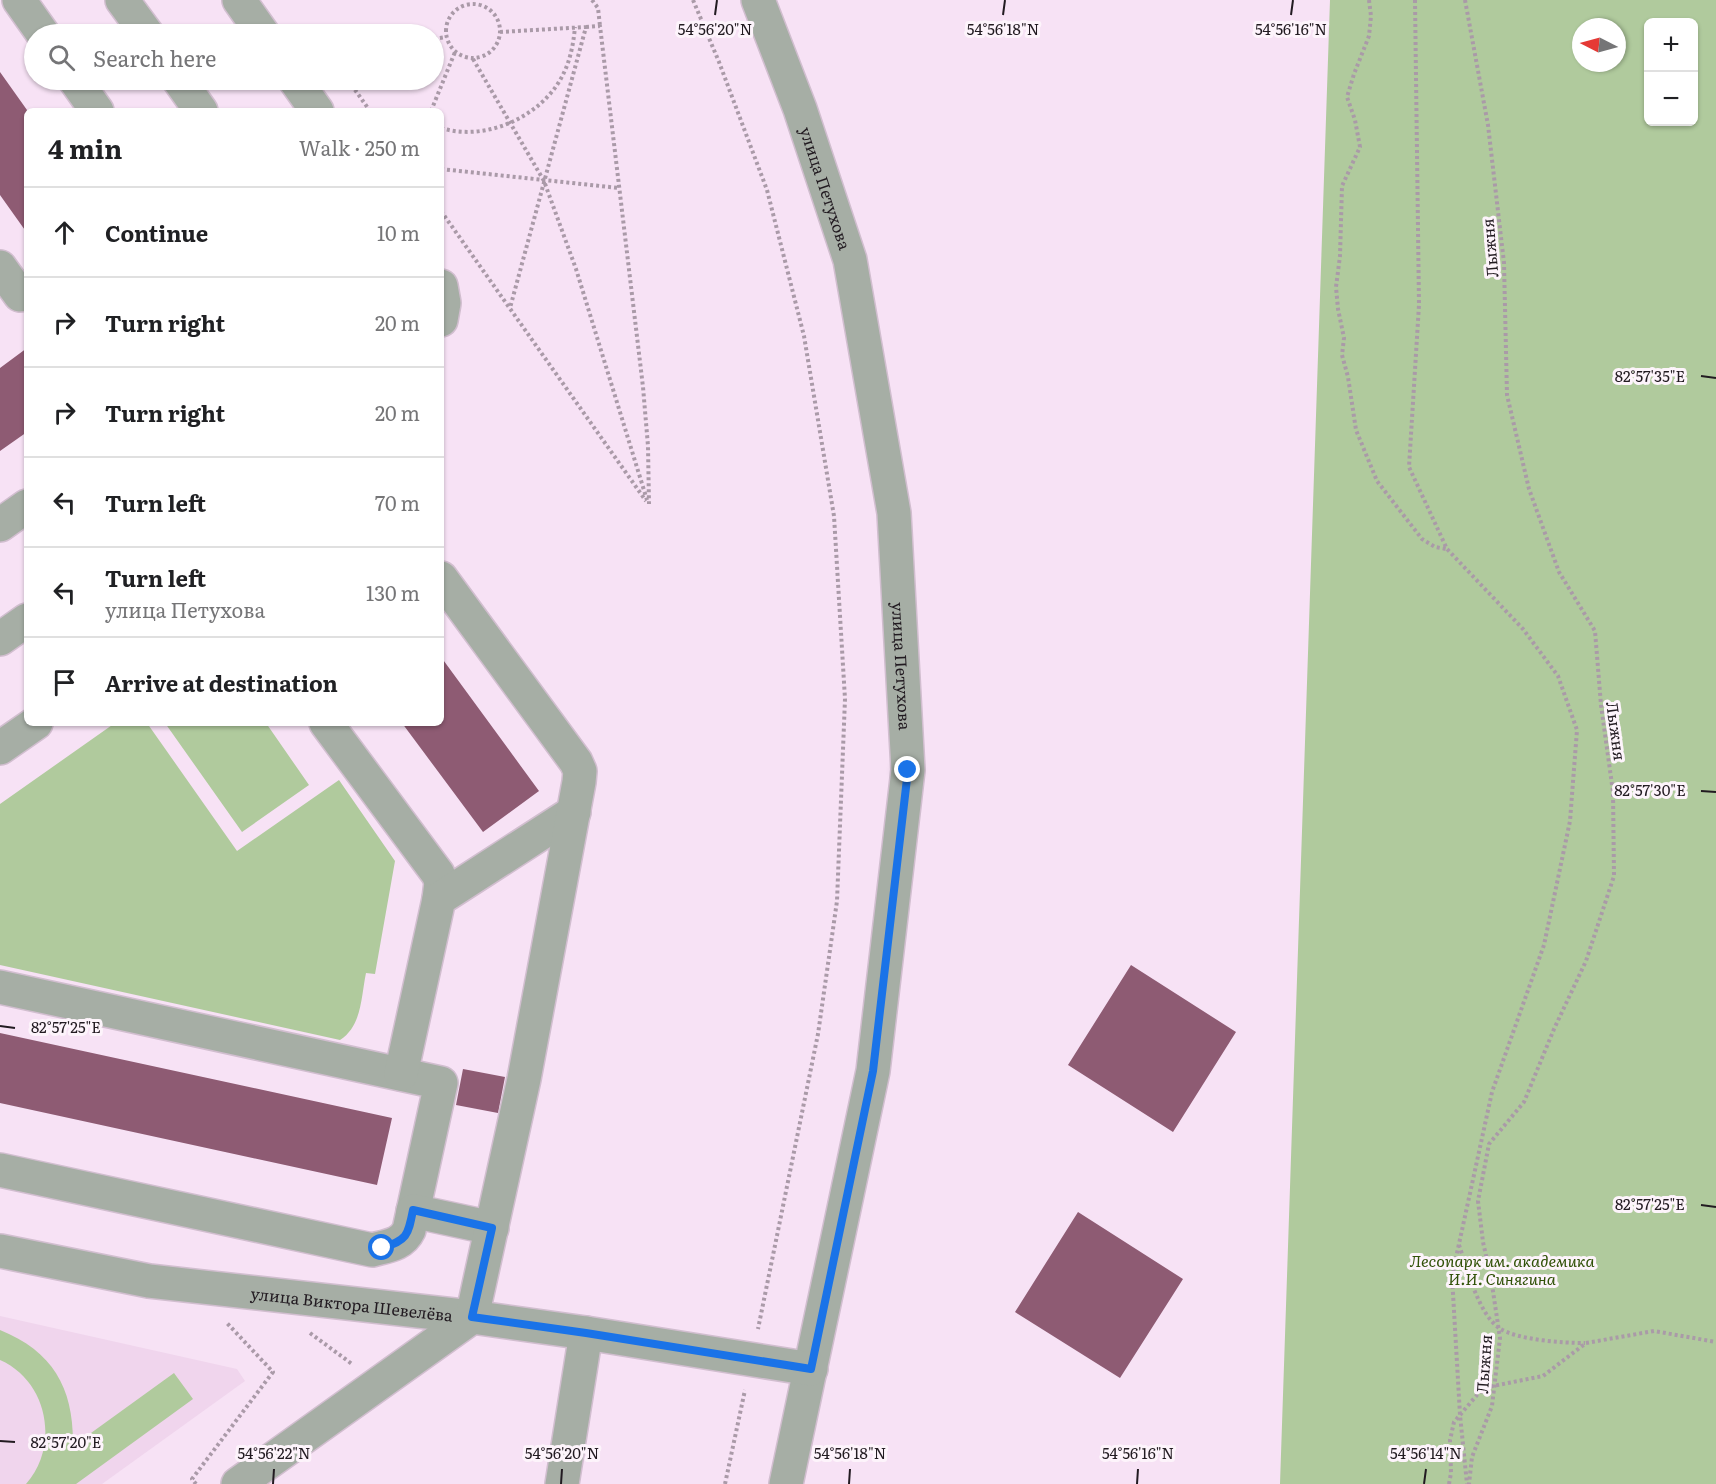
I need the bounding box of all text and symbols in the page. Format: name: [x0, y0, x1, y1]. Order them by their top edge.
text: 54°56'20"N: [678, 17, 752, 40]
text: 54°56'18"N: [967, 17, 1039, 40]
text: 54°56'16"N: [1255, 17, 1327, 40]
north arrow: [1572, 18, 1626, 72]
map controls: [1644, 18, 1698, 126]
button: +: [1644, 18, 1698, 72]
search box: [24, 24, 444, 90]
icon: search: [45, 41, 78, 74]
text: Search here: [93, 41, 216, 74]
button: −: [1644, 72, 1698, 126]
street label: улица Петухова: [795, 123, 858, 253]
text: 4 min: [48, 128, 122, 167]
text: Walk · 250 m: [299, 132, 420, 162]
icon: ahead: [48, 216, 81, 249]
text: Continue: [105, 216, 208, 249]
text: 10 m: [377, 217, 420, 247]
street label: Лыжня: [1474, 217, 1504, 279]
icon: right: [48, 306, 81, 339]
text: Turn right: [105, 306, 225, 339]
text: 20 m: [375, 307, 420, 337]
text: 82°57'35"E: [1615, 364, 1685, 387]
icon: right: [48, 396, 81, 429]
text: Turn right: [105, 396, 225, 429]
text: 20 m: [375, 397, 420, 427]
icon: left: [48, 486, 81, 519]
text: Turn left: [105, 486, 206, 519]
text: 70 m: [375, 487, 420, 517]
text: Turn left: [105, 561, 206, 594]
icon: left: [48, 576, 81, 609]
text: 130 m: [366, 577, 420, 607]
text: улица Петухова: [105, 594, 265, 624]
street label: улица Петухова: [887, 601, 918, 731]
icon: arrive: [48, 666, 81, 699]
text: Arrive at destination: [105, 666, 338, 699]
street label: Лыжня: [1601, 700, 1633, 762]
route end: [894, 756, 920, 782]
text: 82°57'30"E: [1614, 778, 1686, 801]
text: 82°57'25"E: [31, 1015, 101, 1038]
text: 82°57'25"E: [1615, 1192, 1685, 1215]
route start: [368, 1234, 394, 1260]
park label: Лесопарк им. академика И.И. Синягина: [1409, 1248, 1595, 1290]
street label: улица Виктора Шевелёва: [249, 1280, 455, 1327]
street label: Лыжня: [1469, 1334, 1497, 1394]
text: 82°57'20"E: [31, 1430, 101, 1453]
text: 54°56'22"N: [237, 1441, 311, 1464]
text: 54°56'20"N: [525, 1441, 599, 1464]
text: 54°56'18"N: [814, 1441, 886, 1464]
text: 54°56'16"N: [1102, 1441, 1174, 1464]
text: 54°56'14"N: [1390, 1441, 1462, 1464]

